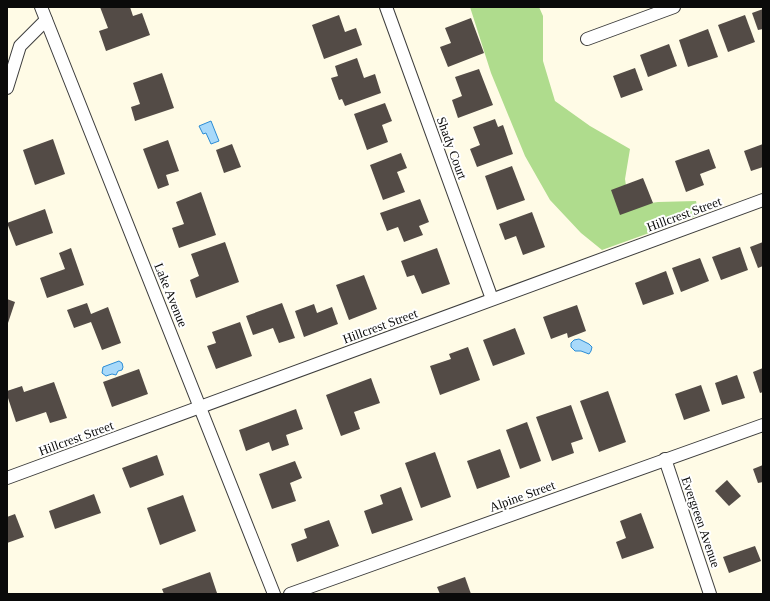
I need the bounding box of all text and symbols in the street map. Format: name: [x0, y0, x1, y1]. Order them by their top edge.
street label: Shady Court: [434, 115, 470, 182]
street label: Hillcrest Street: [645, 193, 724, 234]
street label: Lake Avenue: [151, 261, 191, 330]
street label: Hillcrest Street: [341, 305, 420, 346]
street label: Hillcrest Street: [37, 417, 116, 458]
street label: Evergreen Avenue: [678, 475, 724, 570]
street label: Alpine Street: [487, 477, 557, 515]

